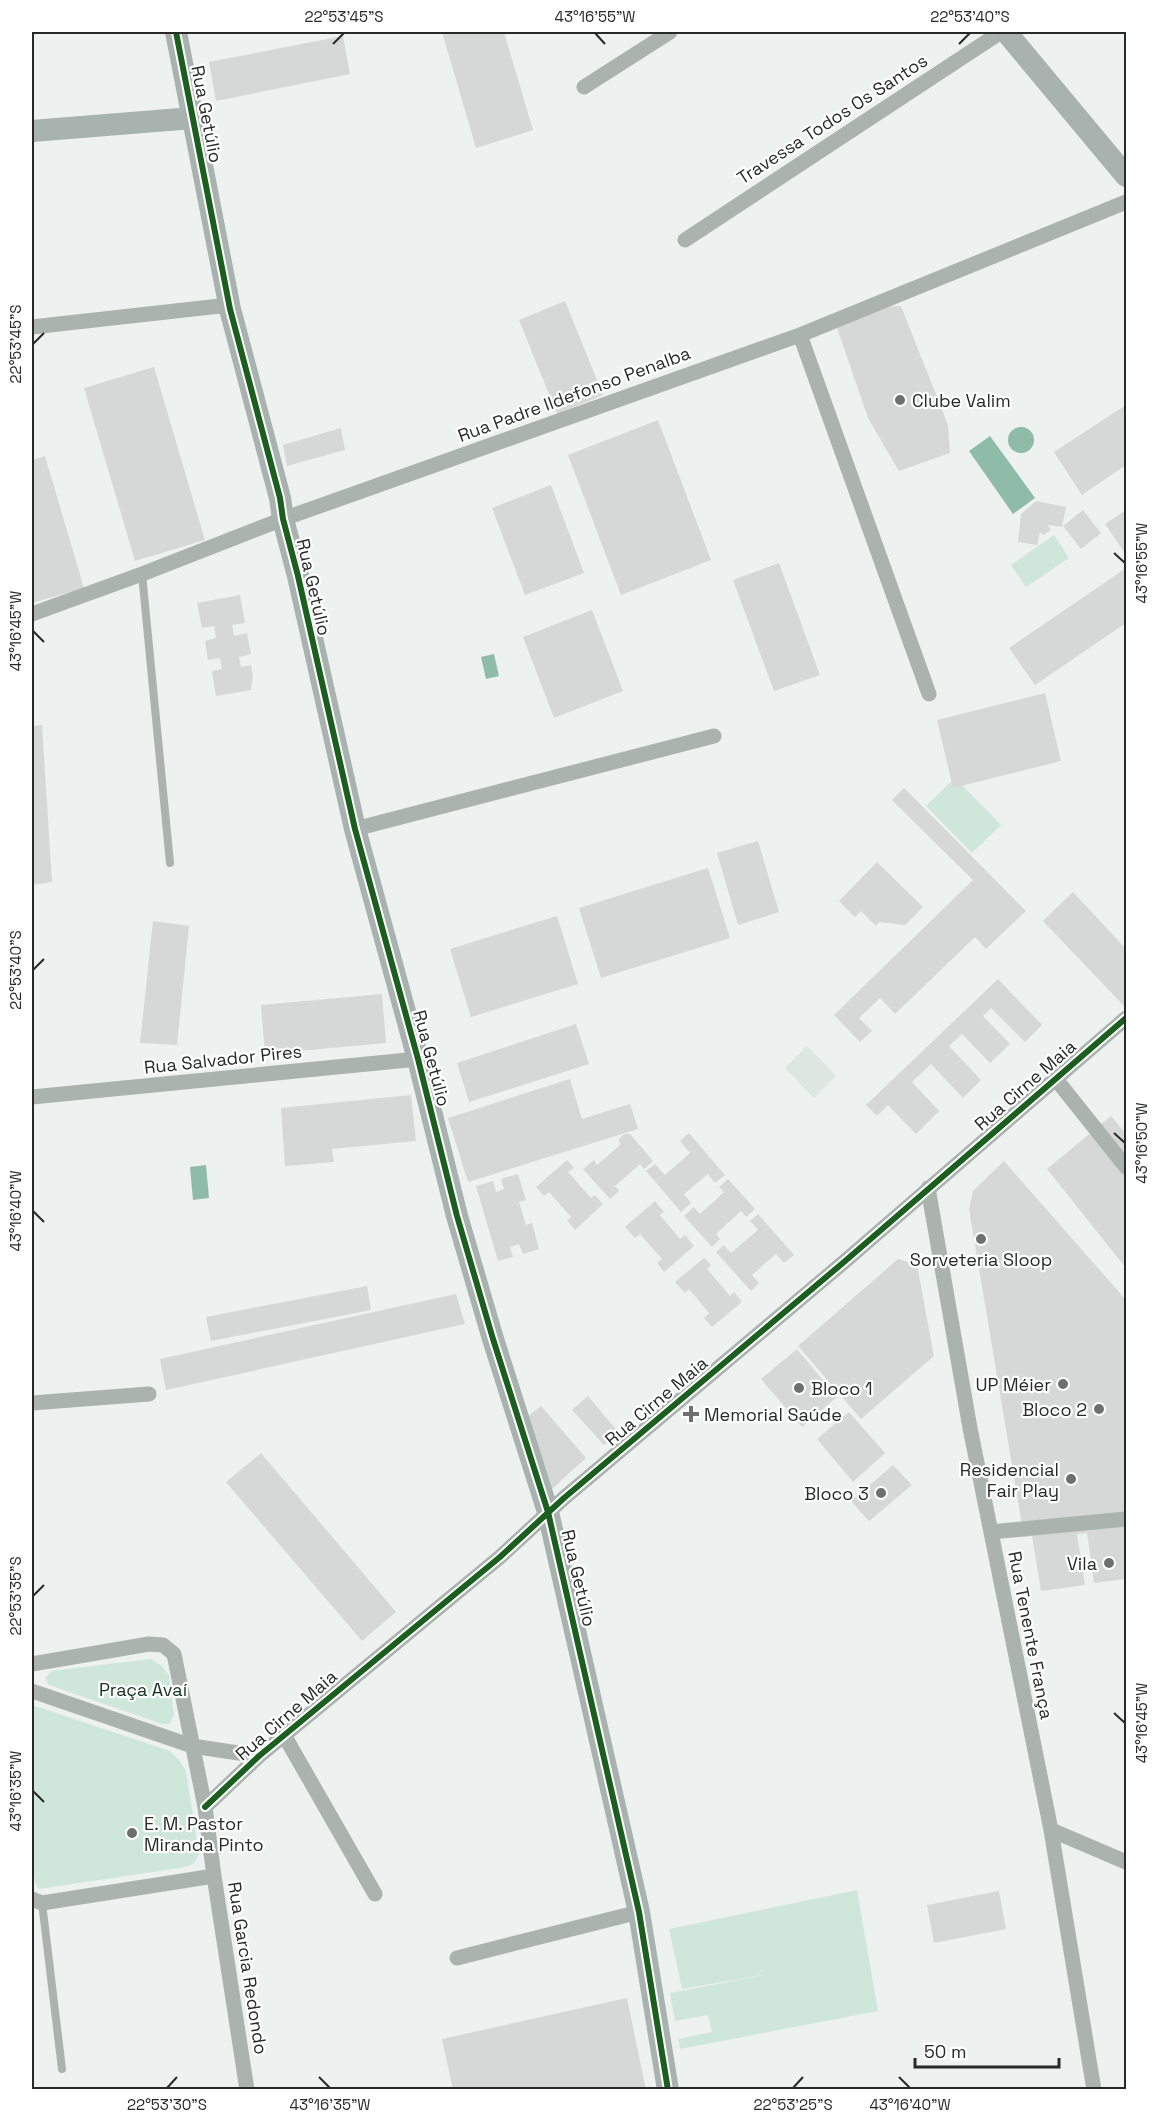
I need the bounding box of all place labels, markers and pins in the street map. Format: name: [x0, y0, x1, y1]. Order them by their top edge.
place label: Clube Valim: [912, 389, 1011, 412]
marker: Clube Valim: [893, 393, 907, 407]
marker: Sorveteria Sloop: [974, 1232, 988, 1246]
place label: Sorveteria Sloop: [910, 1248, 1052, 1271]
place label: UP Méier: [975, 1373, 1051, 1396]
place label: Bloco 1: [811, 1377, 872, 1400]
marker: UP Méier: [1056, 1377, 1070, 1391]
marker: Bloco 1: [792, 1381, 806, 1395]
place label: Bloco 2: [1022, 1398, 1087, 1421]
marker: Bloco 2: [1092, 1402, 1106, 1416]
place label: Memorial Saúde: [704, 1403, 842, 1426]
marker: Memorial Saúde: [682, 1405, 700, 1423]
place label: Residencial Fair Play: [960, 1458, 1059, 1502]
marker: Residencial Fair Play: [1064, 1472, 1078, 1486]
place label: Bloco 3: [804, 1482, 869, 1505]
marker: Bloco 3: [874, 1486, 888, 1500]
place label: Vila: [1067, 1552, 1097, 1575]
marker: Vila: [1102, 1556, 1116, 1570]
place label: E. M. Pastor Miranda Pinto: [144, 1812, 264, 1856]
marker: E. M. Pastor Miranda Pinto: [125, 1826, 139, 1840]

